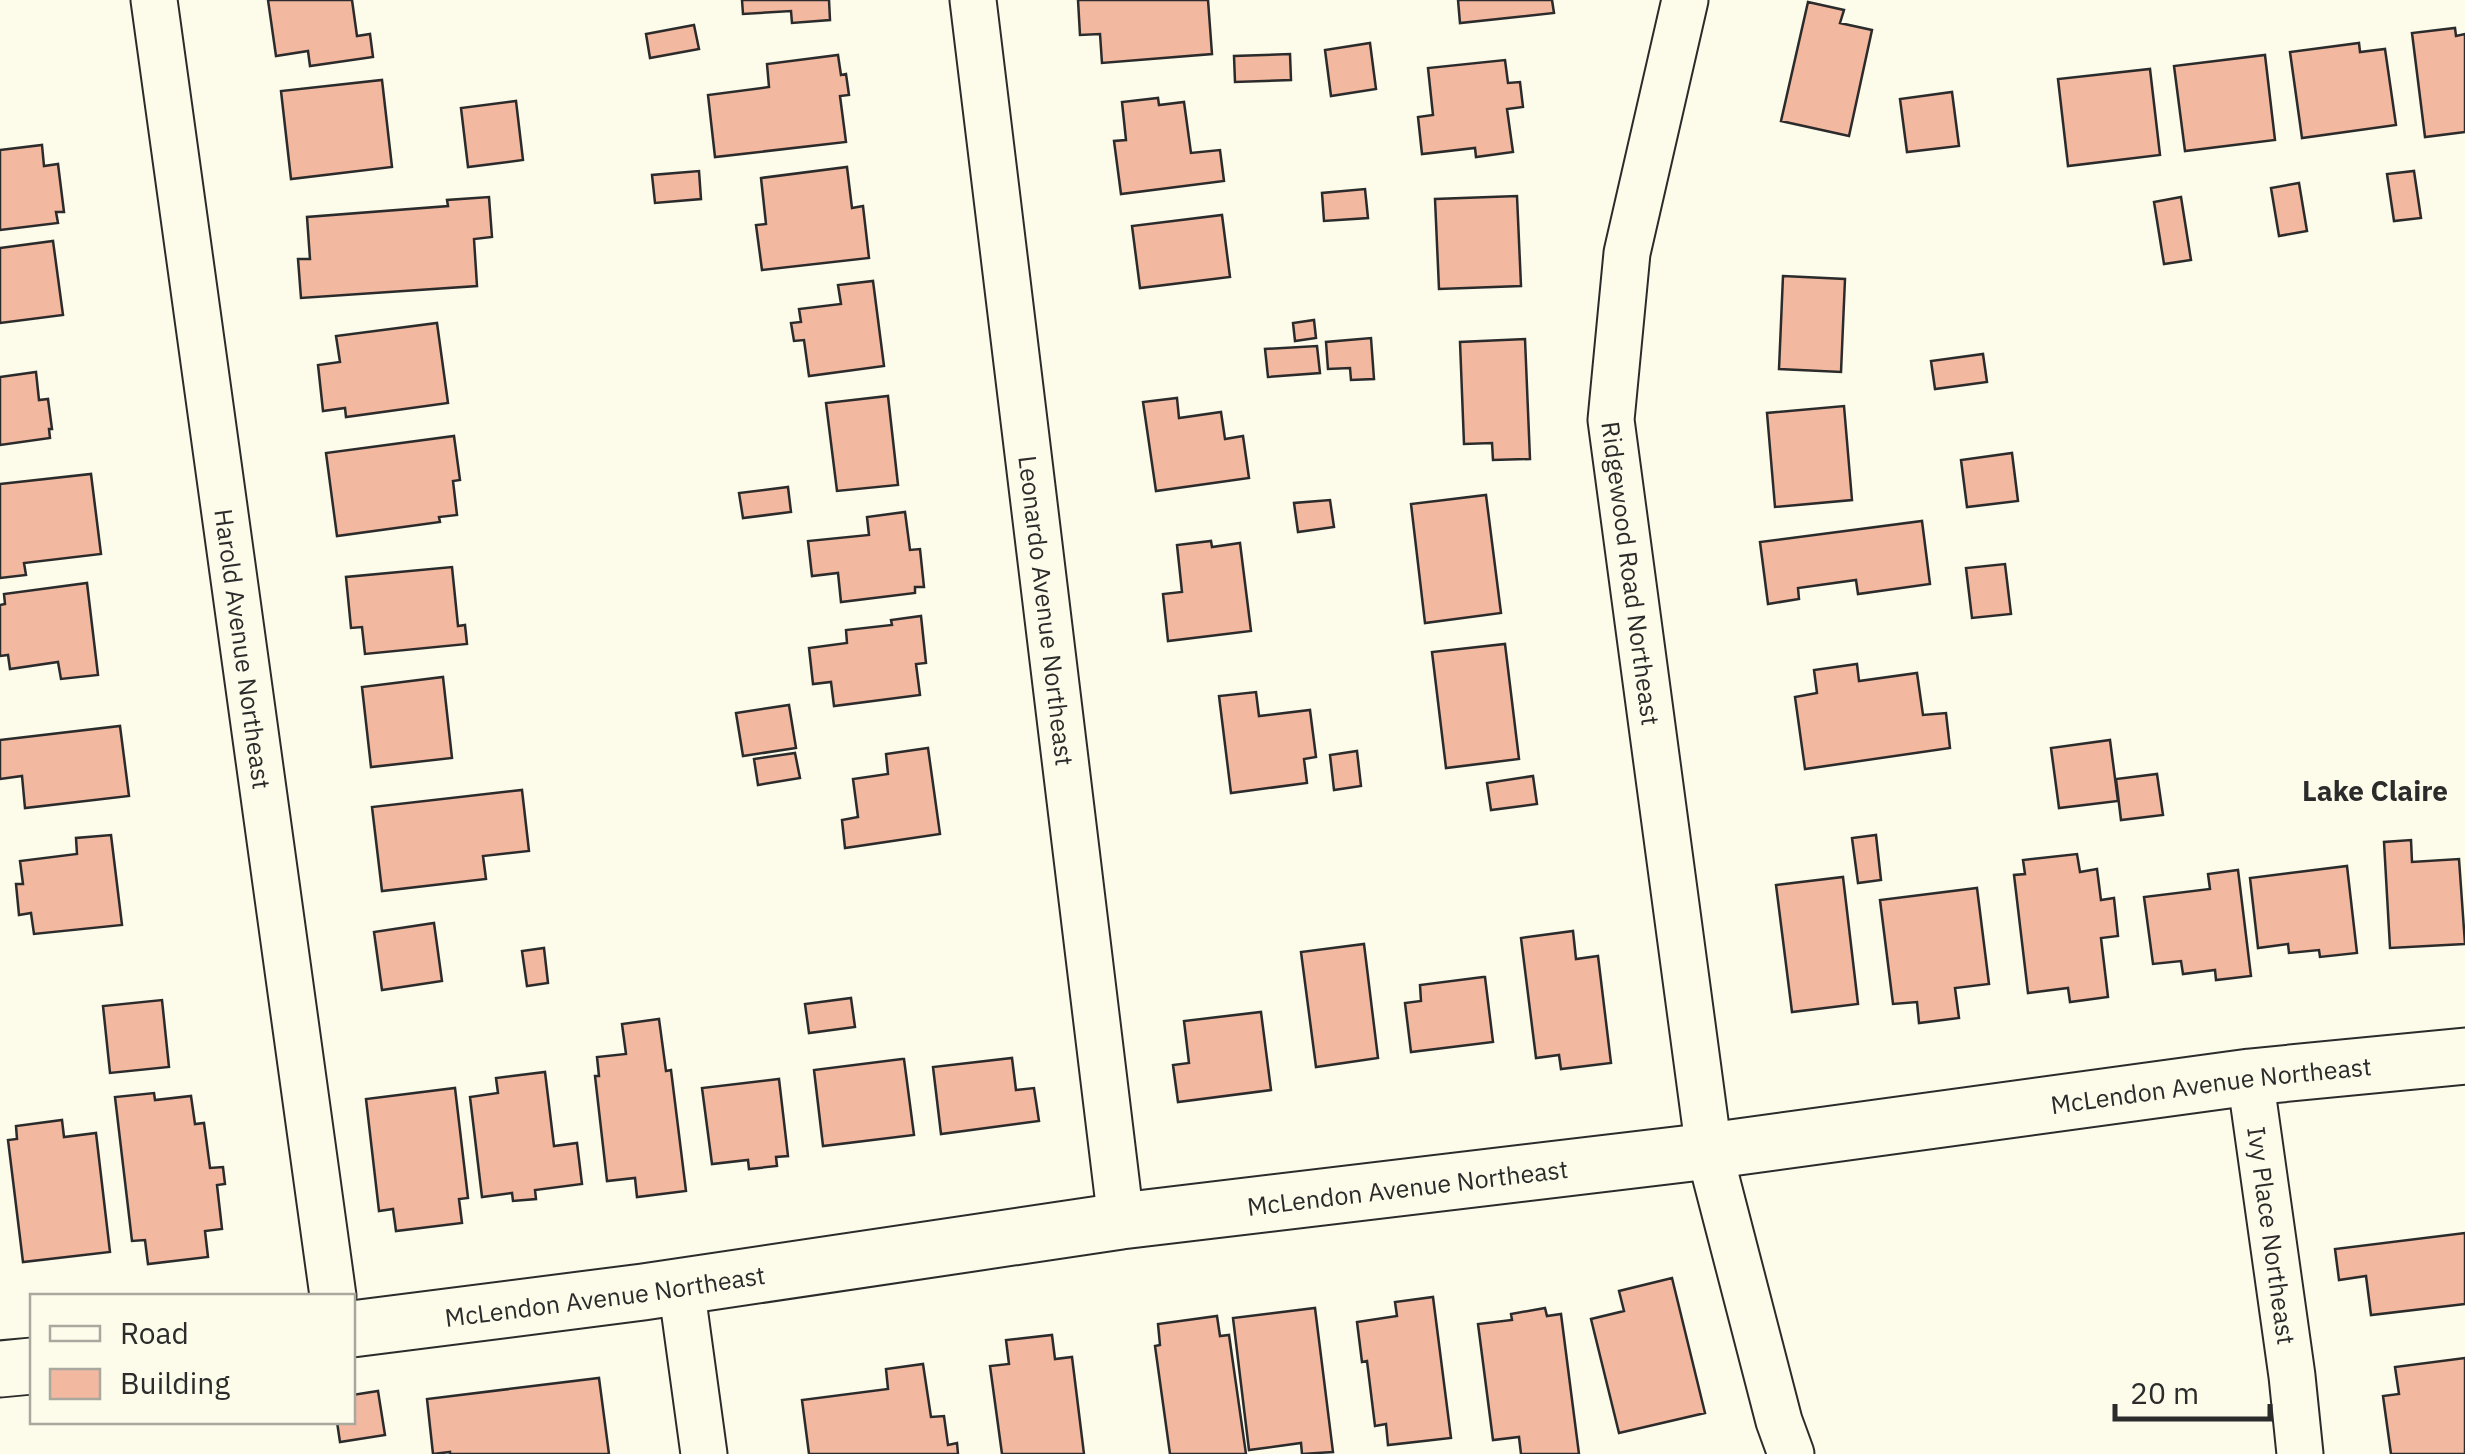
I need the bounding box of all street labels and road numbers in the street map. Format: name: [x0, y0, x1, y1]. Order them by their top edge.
street label: Ridgewood Road Northeast: [1595, 419, 1668, 727]
street label: Leonardo Avenue Northeast: [1012, 454, 1082, 768]
street label: Harold Avenue Northeast: [208, 507, 279, 791]
street label: McLendon Avenue Northeast: [2048, 1049, 2373, 1121]
street label: Ivy Place Northeast: [2241, 1124, 2304, 1347]
street label: McLendon Avenue Northeast: [1245, 1151, 1570, 1222]
street label: McLendon Avenue Northeast: [443, 1258, 767, 1334]

